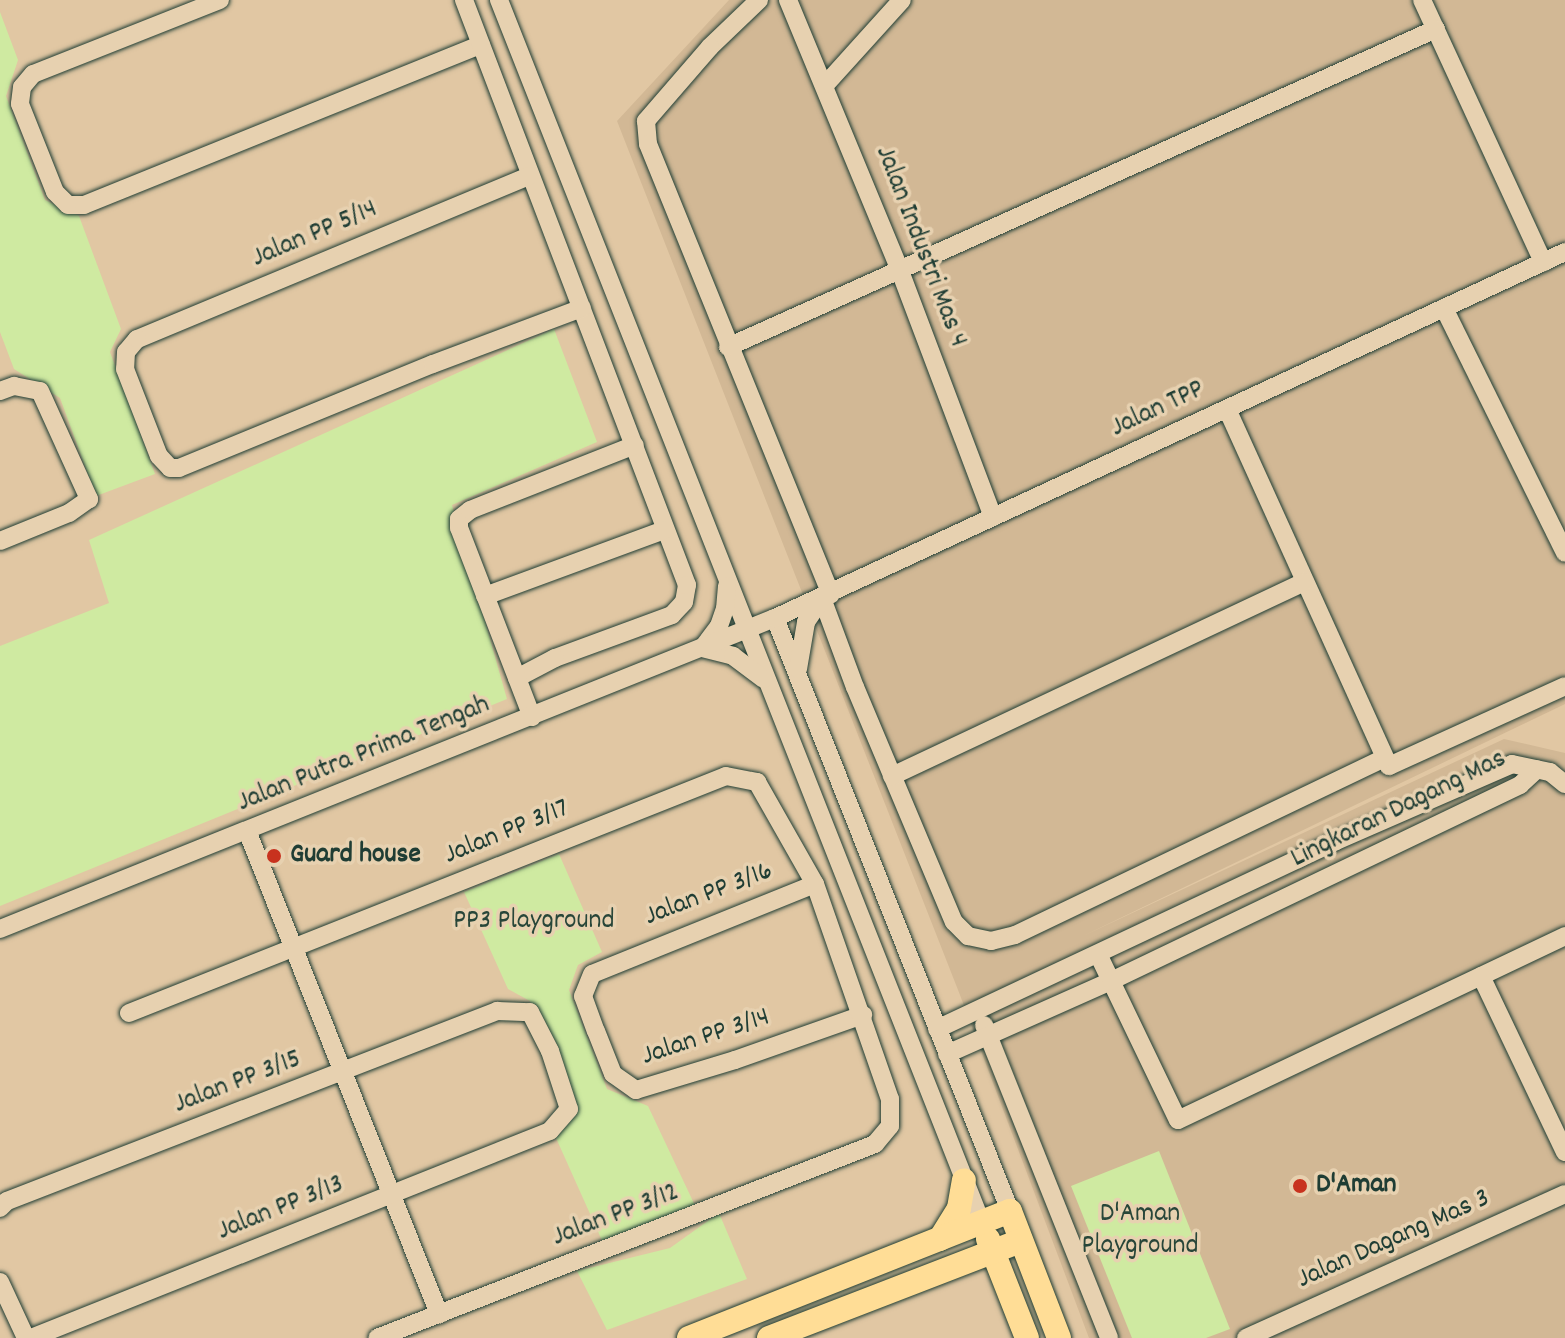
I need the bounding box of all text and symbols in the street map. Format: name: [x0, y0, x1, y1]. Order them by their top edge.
street label: Jalan Industri Mas 4: [866, 142, 974, 352]
street label: Jalan PP 5/14: [247, 194, 383, 276]
street label: Jalan TPP: [1106, 374, 1210, 446]
street label: Jalan Putra Prima Tengah: [233, 689, 495, 821]
street label: Lingkaran Dagang Mas: [1286, 743, 1512, 877]
street label: Jalan PP 3/17: [440, 793, 574, 873]
place label: Guard house: [290, 839, 421, 873]
marker: Guard house: [265, 847, 283, 865]
street label: Jalan PP 3/16: [640, 855, 778, 935]
park label: PP3 Playground: [453, 905, 615, 939]
street label: Jalan PP 3/14: [638, 1002, 774, 1074]
street label: Jalan PP 3/15: [170, 1043, 306, 1123]
street label: Jalan PP 3/13: [213, 1168, 349, 1250]
place label: D'Aman: [1316, 1169, 1397, 1203]
street label: Jalan PP 3/12: [548, 1176, 684, 1256]
marker: D'Aman: [1291, 1177, 1309, 1195]
street label: Jalan Dagang Mas 3: [1293, 1183, 1495, 1297]
park label: D'Aman Playground: [1081, 1198, 1199, 1264]

